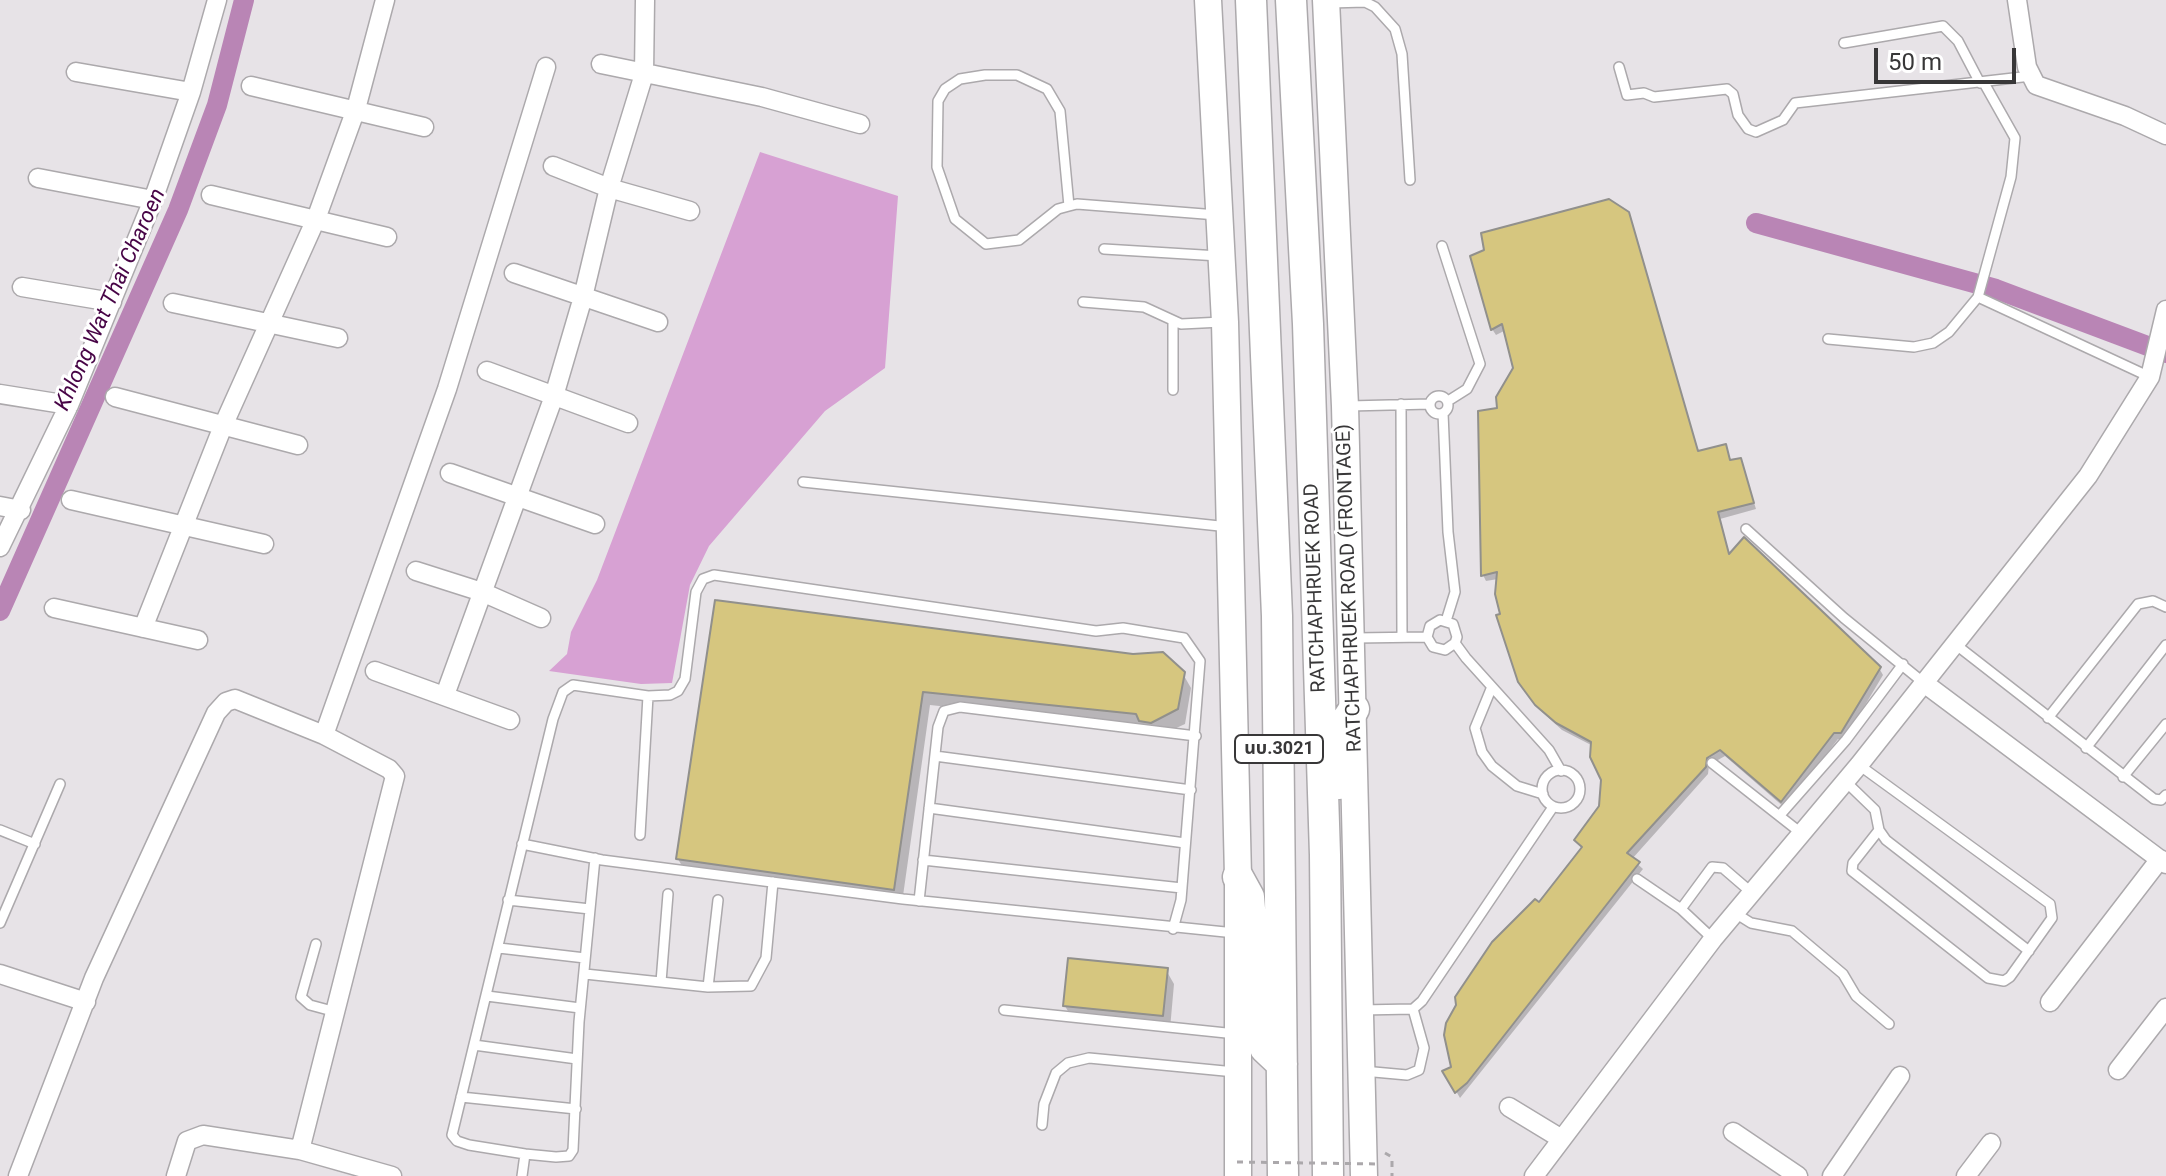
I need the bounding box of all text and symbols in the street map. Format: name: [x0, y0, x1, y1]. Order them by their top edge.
scale bar: [1878, 32, 2020, 82]
text: 50 m: [1888, 48, 1942, 76]
water label: Khlong Wat Thai Charoen: [50, 185, 172, 415]
street label: RATCHAPHRUEK ROAD (FRONTAGE): [1332, 423, 1368, 753]
street label: RATCHAPHRUEK ROAD: [1300, 483, 1332, 693]
road number: นบ.3021: [1235, 735, 1323, 763]

